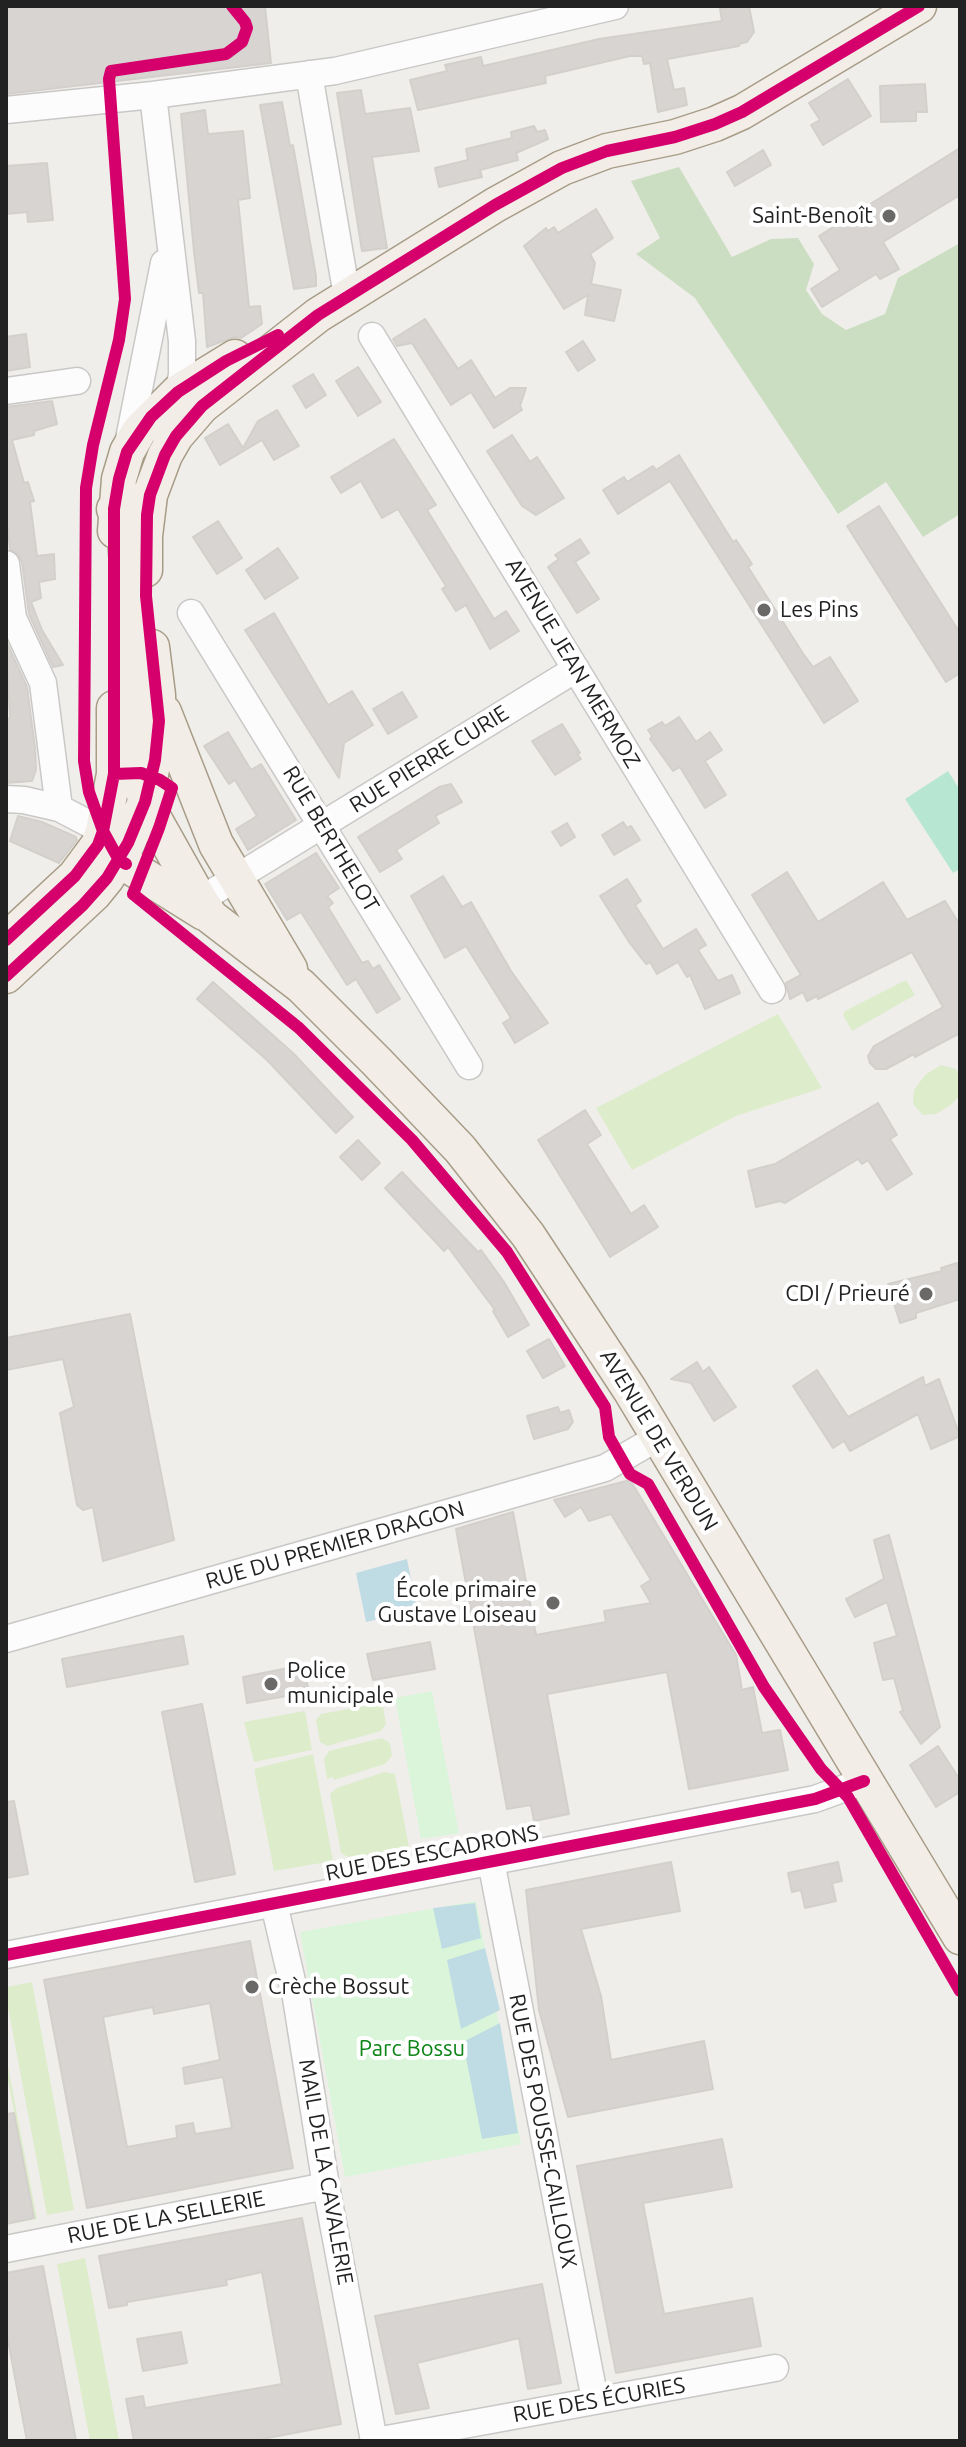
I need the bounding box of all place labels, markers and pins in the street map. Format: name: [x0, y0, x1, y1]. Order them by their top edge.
place label: Saint-Benoît: [752, 203, 873, 229]
marker: Saint-Benoît: [880, 207, 898, 225]
place label: Les Pins: [780, 597, 859, 623]
marker: Les Pins: [755, 601, 773, 619]
place label: CDI / Prieuré: [785, 1281, 910, 1307]
marker: CDI / Prieuré: [917, 1285, 935, 1303]
place label: École primaire Gustave Loiseau: [378, 1577, 537, 1628]
marker: École primaire Gustave Loiseau: [544, 1594, 562, 1612]
place label: Police municipale: [287, 1658, 394, 1710]
marker: Police municipale: [262, 1675, 280, 1693]
place label: Crèche Bossut: [268, 1974, 409, 2000]
marker: Crèche Bossut: [243, 1978, 261, 1996]

